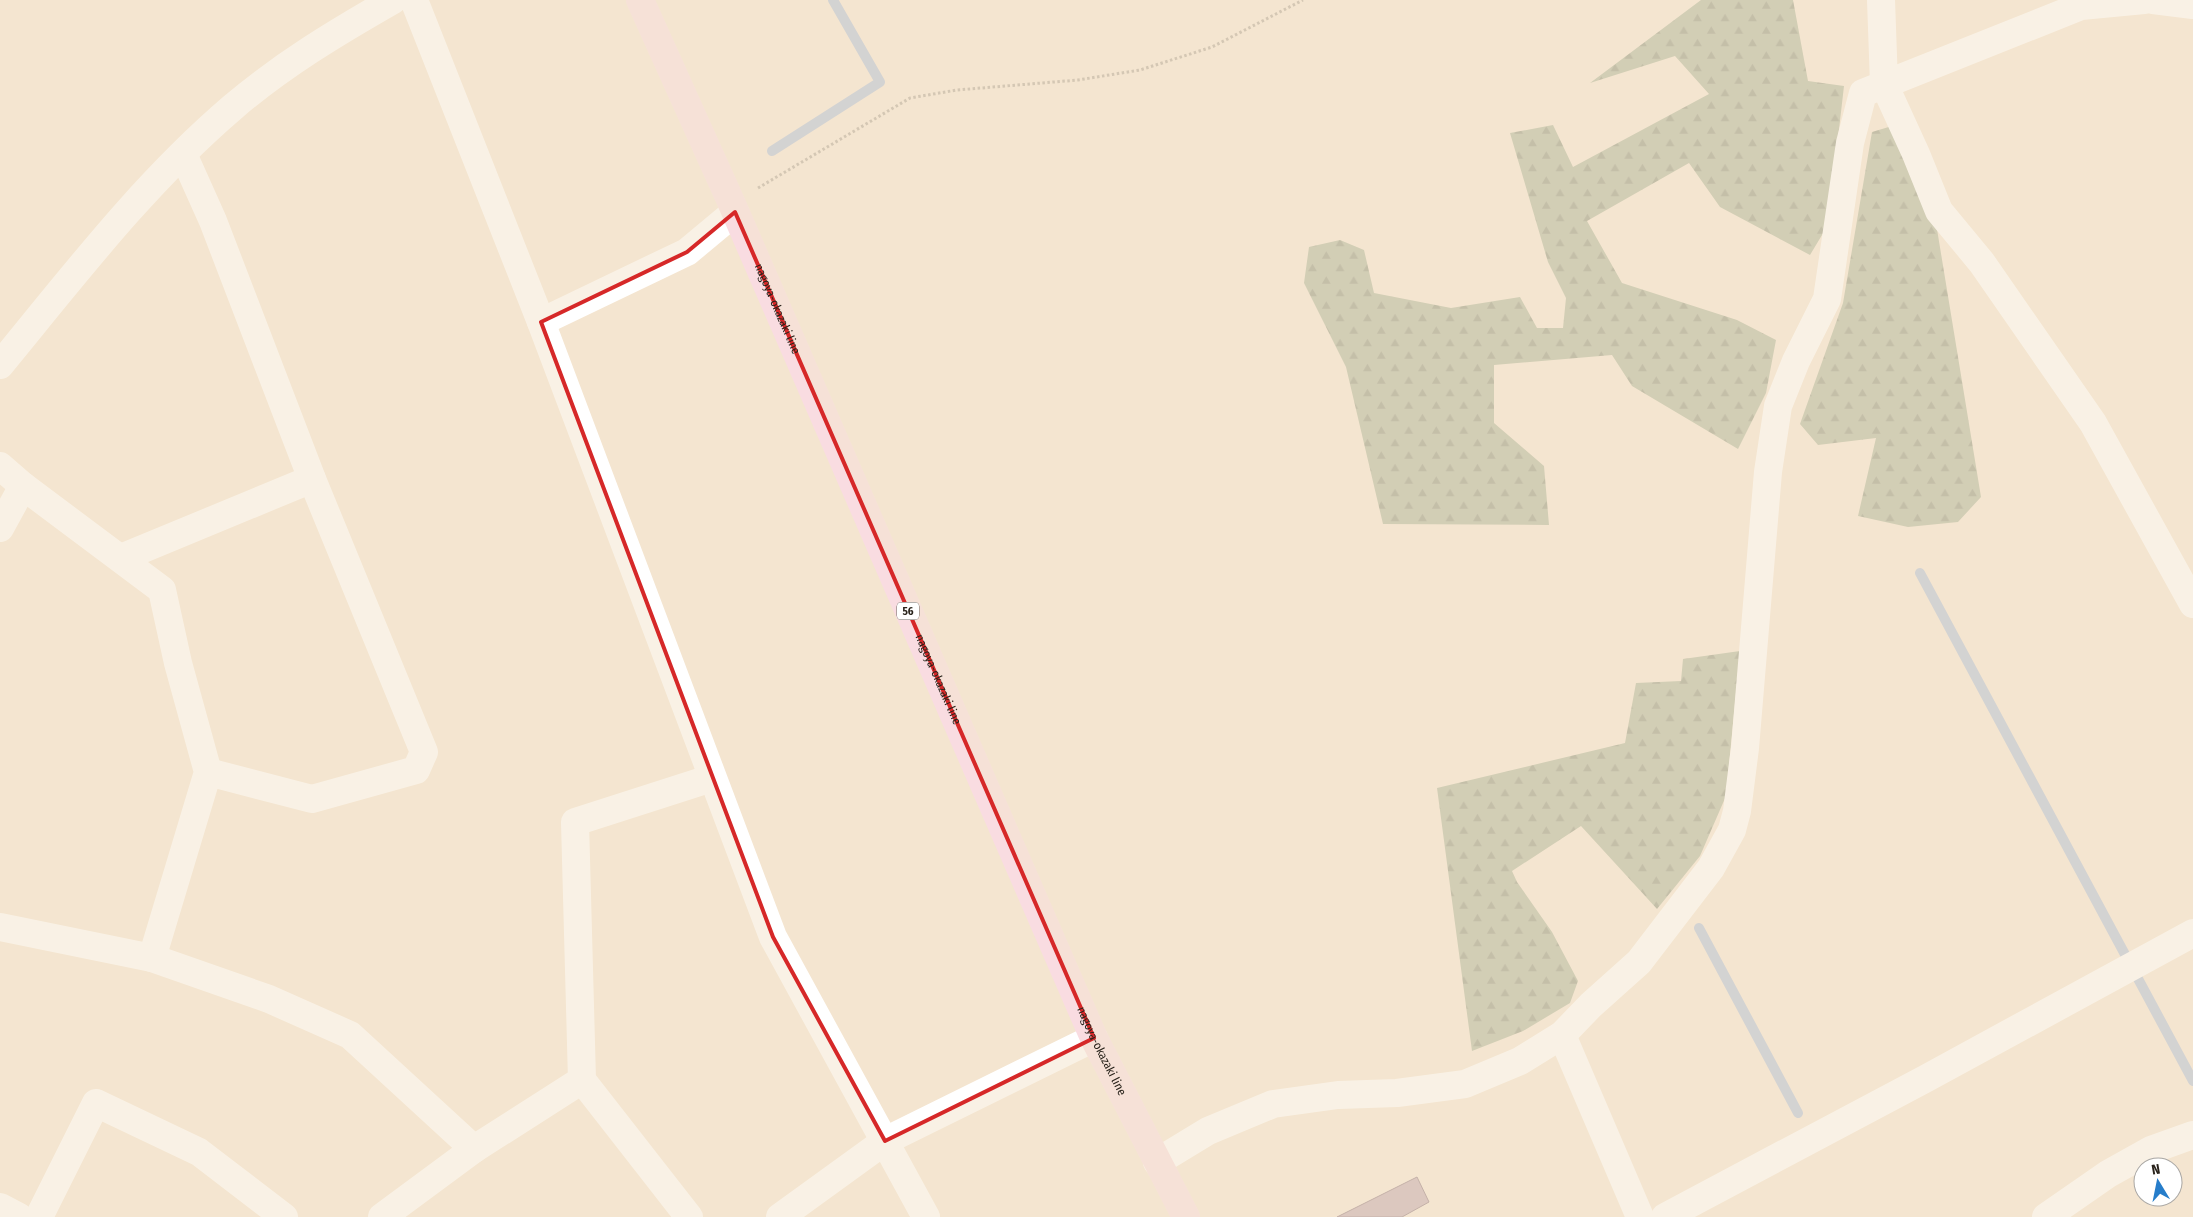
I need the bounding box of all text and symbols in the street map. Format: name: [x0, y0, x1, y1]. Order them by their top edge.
street label: nagoya-okazaki line: [752, 261, 803, 356]
road number: 56: [897, 602, 919, 620]
street label: nagoya-okazaki line: [913, 632, 964, 727]
street label: nagoya-okazaki line: [1074, 1004, 1129, 1098]
north arrow: [2133, 1157, 2183, 1207]
text: N: [2150, 1161, 2161, 1179]

